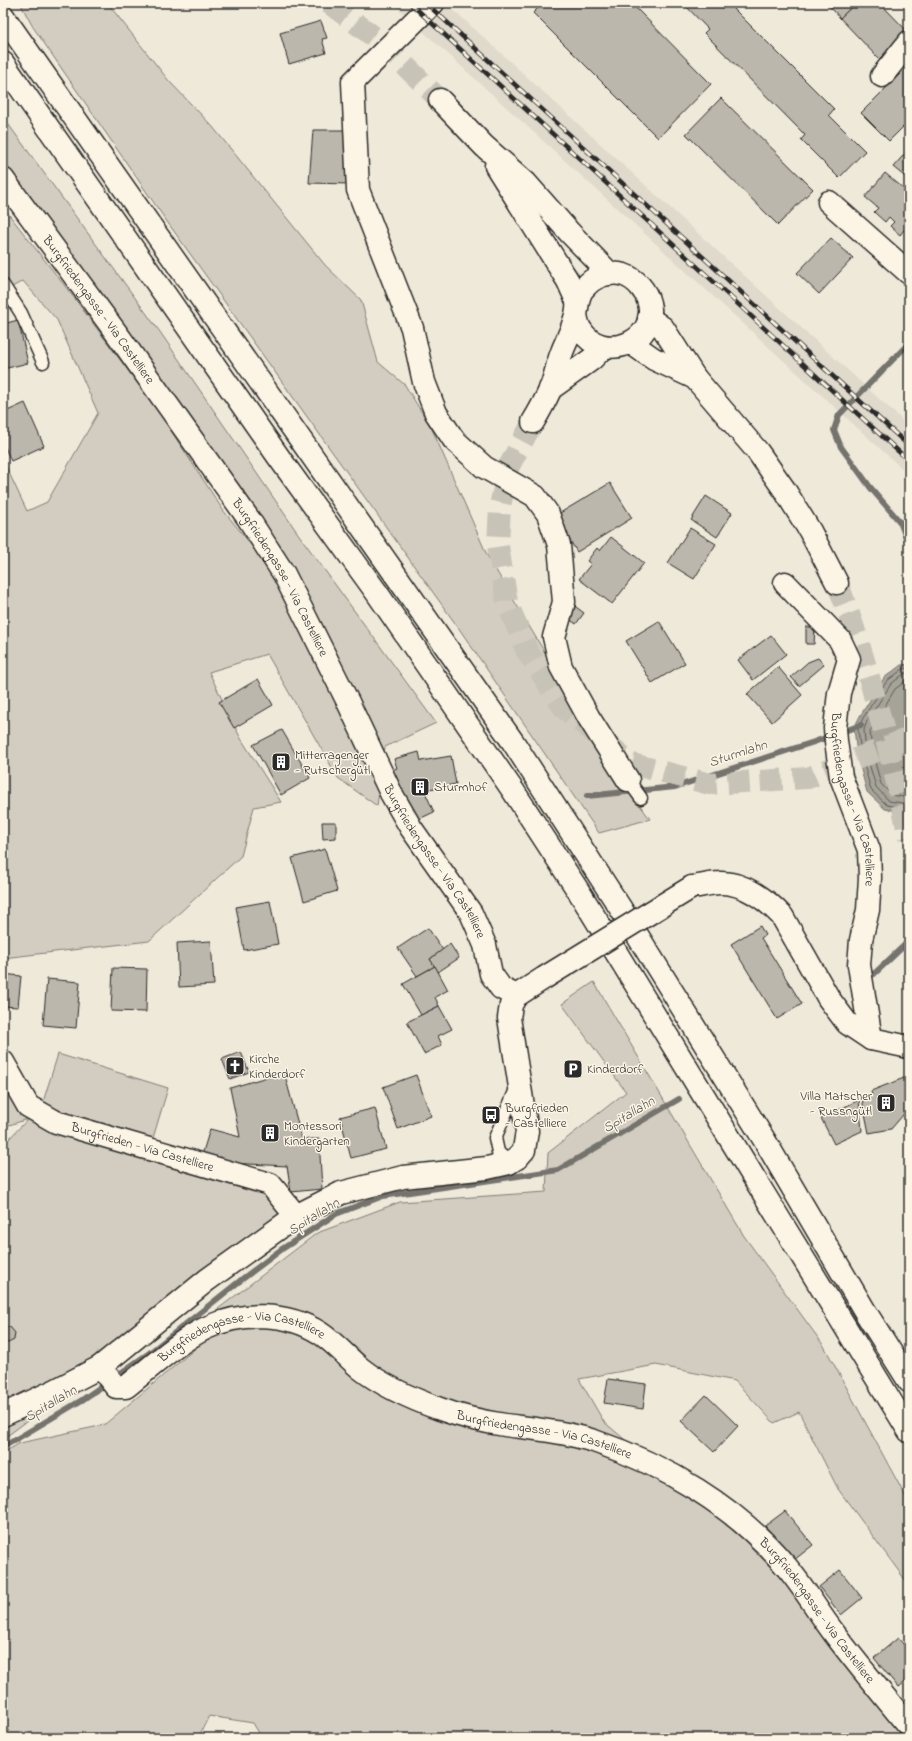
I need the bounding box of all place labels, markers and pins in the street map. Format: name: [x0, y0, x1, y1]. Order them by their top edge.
place label: Mitterragenger - Rutschergütl: [295, 746, 370, 781]
building icon: Mitterragenger - Rutschergütl: [270, 751, 292, 773]
building icon: Sturmhof: [409, 776, 431, 798]
place label: Sturmhof: [434, 778, 488, 797]
place label: Kirche Kinderdorf: [249, 1050, 306, 1084]
church icon: Kirche Kinderdorf: [224, 1055, 246, 1077]
parking icon: Kinderdorf: [562, 1058, 584, 1080]
place label: Kinderdorf: [587, 1060, 644, 1079]
place label: Villa Matscher - Russngütl: [800, 1087, 873, 1122]
building icon: Villa Matscher - Russngütl: [875, 1092, 897, 1114]
place label: Burgfrieden - Castelliere: [504, 1099, 568, 1133]
bus stop icon: Burgfrieden - Castelliere: [480, 1104, 502, 1126]
place label: Montessori Kindergarten: [284, 1117, 350, 1152]
building icon: Montessori Kindergarten: [259, 1122, 281, 1144]

